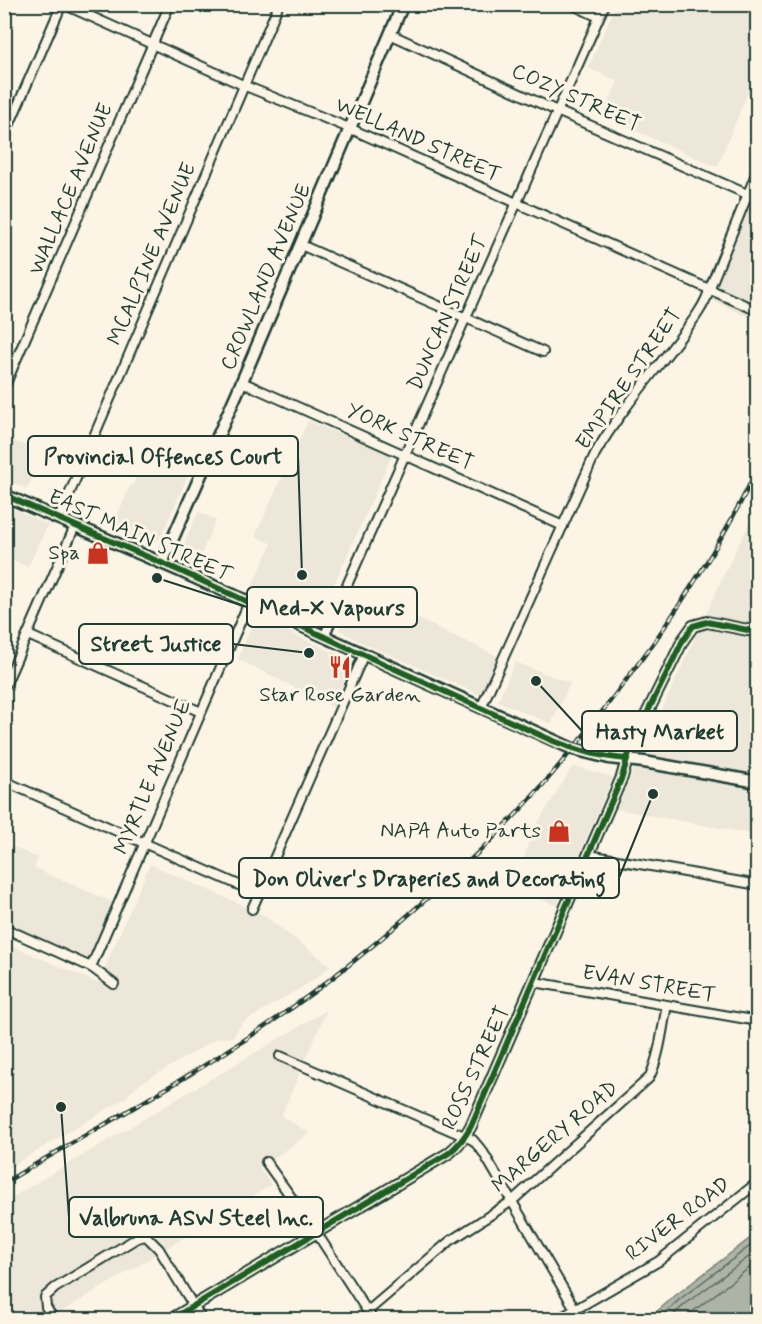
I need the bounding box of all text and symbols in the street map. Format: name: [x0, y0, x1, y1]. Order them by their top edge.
street label: COZY STREET: [507, 57, 645, 139]
street label: WELLAND STREET: [331, 91, 505, 189]
street label: WALLACE AVENUE: [22, 99, 120, 279]
street label: MCALPINE AVENUE: [101, 158, 203, 350]
street label: CROWLAND AVENUE: [214, 179, 318, 375]
street label: DUNCAN STREET: [401, 230, 495, 395]
street label: EMPIRE STREET: [570, 303, 688, 455]
street label: YORK STREET: [342, 396, 478, 478]
callout: Provincial Offences Court: [28, 436, 298, 476]
text: Provincial Offences Court: [44, 444, 283, 472]
street label: EAST MAIN STREET: [44, 483, 237, 589]
place label: Spa: [48, 539, 80, 567]
shop icon: Spa: [85, 540, 111, 566]
callout: Med-X Vapours: [247, 587, 417, 627]
text: Med-X Vapours: [259, 595, 405, 623]
callout: Street Justice: [79, 624, 233, 664]
text: Street Justice: [90, 631, 222, 659]
restaurant icon: Star Rose Garden: [327, 654, 353, 680]
place label: Star Rose Garden: [259, 681, 421, 709]
street label: MYRTLE AVENUE: [108, 695, 198, 859]
callout: Hasty Market: [582, 711, 737, 751]
text: Hasty Market: [596, 719, 724, 748]
place label: NAPA Auto Parts: [380, 817, 541, 845]
shop icon: NAPA Auto Parts: [546, 818, 572, 844]
callout: Don Oliver's Draperies and Decorating: [239, 858, 619, 898]
text: Don Oliver's Draperies and Decorating: [252, 866, 606, 898]
street label: EVAN STREET: [580, 958, 718, 1010]
street label: ROSS STREET: [435, 1001, 517, 1135]
street label: MARGERY ROAD: [486, 1074, 624, 1200]
street label: RIVER ROAD: [620, 1170, 736, 1268]
callout: Valbruna ASW Steel Inc.: [69, 1197, 323, 1237]
text: Valbruna ASW Steel Inc.: [79, 1205, 313, 1233]

